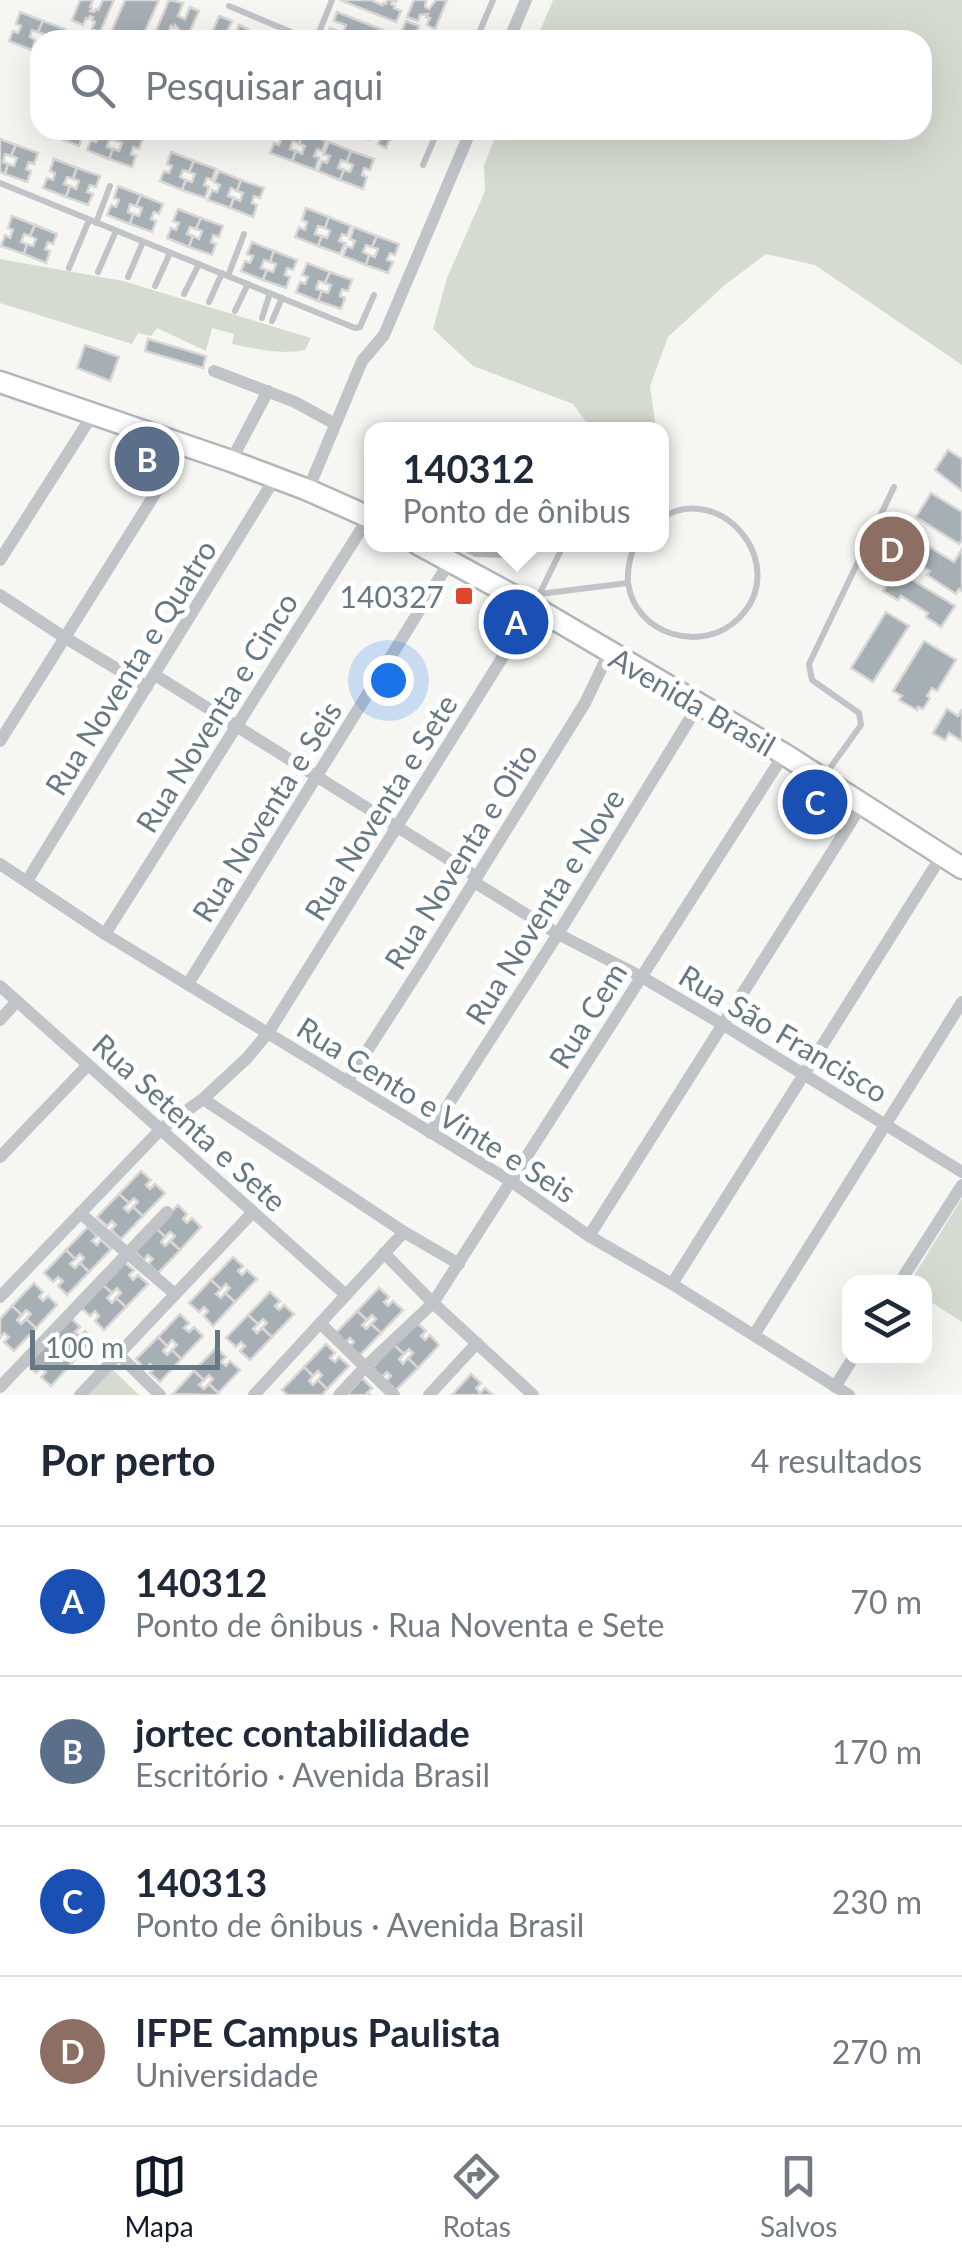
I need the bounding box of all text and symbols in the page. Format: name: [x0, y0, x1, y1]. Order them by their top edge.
search box: [30, 30, 932, 140]
icon: search: [65, 58, 120, 113]
text: Pesquisar aqui: [145, 62, 384, 108]
pin: B: [114, 422, 180, 496]
popup: [364, 422, 669, 552]
text: 140312: [402, 445, 535, 491]
text: Ponto de ônibus: [402, 491, 631, 530]
pin: D: [860, 512, 924, 586]
street label: Rua Noventa e Quatro: [37, 533, 223, 801]
place label: 140327: [340, 578, 444, 614]
pin: A: [484, 584, 548, 660]
street label: Rua Noventa e Cinco: [128, 585, 304, 839]
marker: 140327: [453, 585, 475, 607]
street label: Avenida Brasil: [604, 639, 782, 763]
your location: [363, 655, 414, 706]
street label: Rua Noventa e Sete: [296, 688, 464, 926]
street label: Rua Noventa e Seis: [184, 694, 348, 928]
street label: Rua Noventa e Oito: [376, 736, 544, 976]
pin: C: [782, 764, 848, 840]
street label: Rua Noventa e Nove: [457, 782, 631, 1030]
street label: Rua Cem: [541, 956, 633, 1074]
street label: Rua São Francisco: [673, 957, 895, 1109]
street label: Rua Cento e Vinte e Seis: [291, 1009, 583, 1209]
street label: Rua Setenta e Sete: [86, 1026, 294, 1218]
map controls: [842, 1275, 932, 1365]
button: layers: [842, 1275, 932, 1365]
scale bar: [30, 1325, 220, 1370]
text: 100 m: [45, 1330, 124, 1364]
text: Por perto: [40, 1435, 216, 1485]
text: 4 resultados: [751, 1441, 922, 1480]
text: 140312: [135, 1559, 267, 1605]
text: A: [61, 1582, 84, 1621]
text: 70 m: [850, 1582, 922, 1621]
text: Ponto de ônibus · Rua Noventa e Sete: [135, 1605, 664, 1644]
text: jortec contabilidade: [135, 1709, 470, 1755]
text: B: [62, 1732, 83, 1771]
text: 170 m: [832, 1732, 922, 1771]
text: Escritório · Avenida Brasil: [135, 1755, 490, 1794]
text: 140313: [135, 1859, 267, 1905]
text: C: [62, 1882, 83, 1921]
text: 230 m: [832, 1882, 922, 1921]
text: Ponto de ônibus · Avenida Brasil: [135, 1905, 584, 1944]
text: IFPE Campus Paulista: [135, 2009, 500, 2055]
text: D: [60, 2032, 85, 2071]
text: 270 m: [832, 2032, 922, 2071]
text: Universidade: [135, 2055, 318, 2094]
tab: Mapa: [124, 2149, 194, 2243]
tab: Rotas: [443, 2149, 511, 2243]
tab: Salvos: [760, 2149, 837, 2243]

